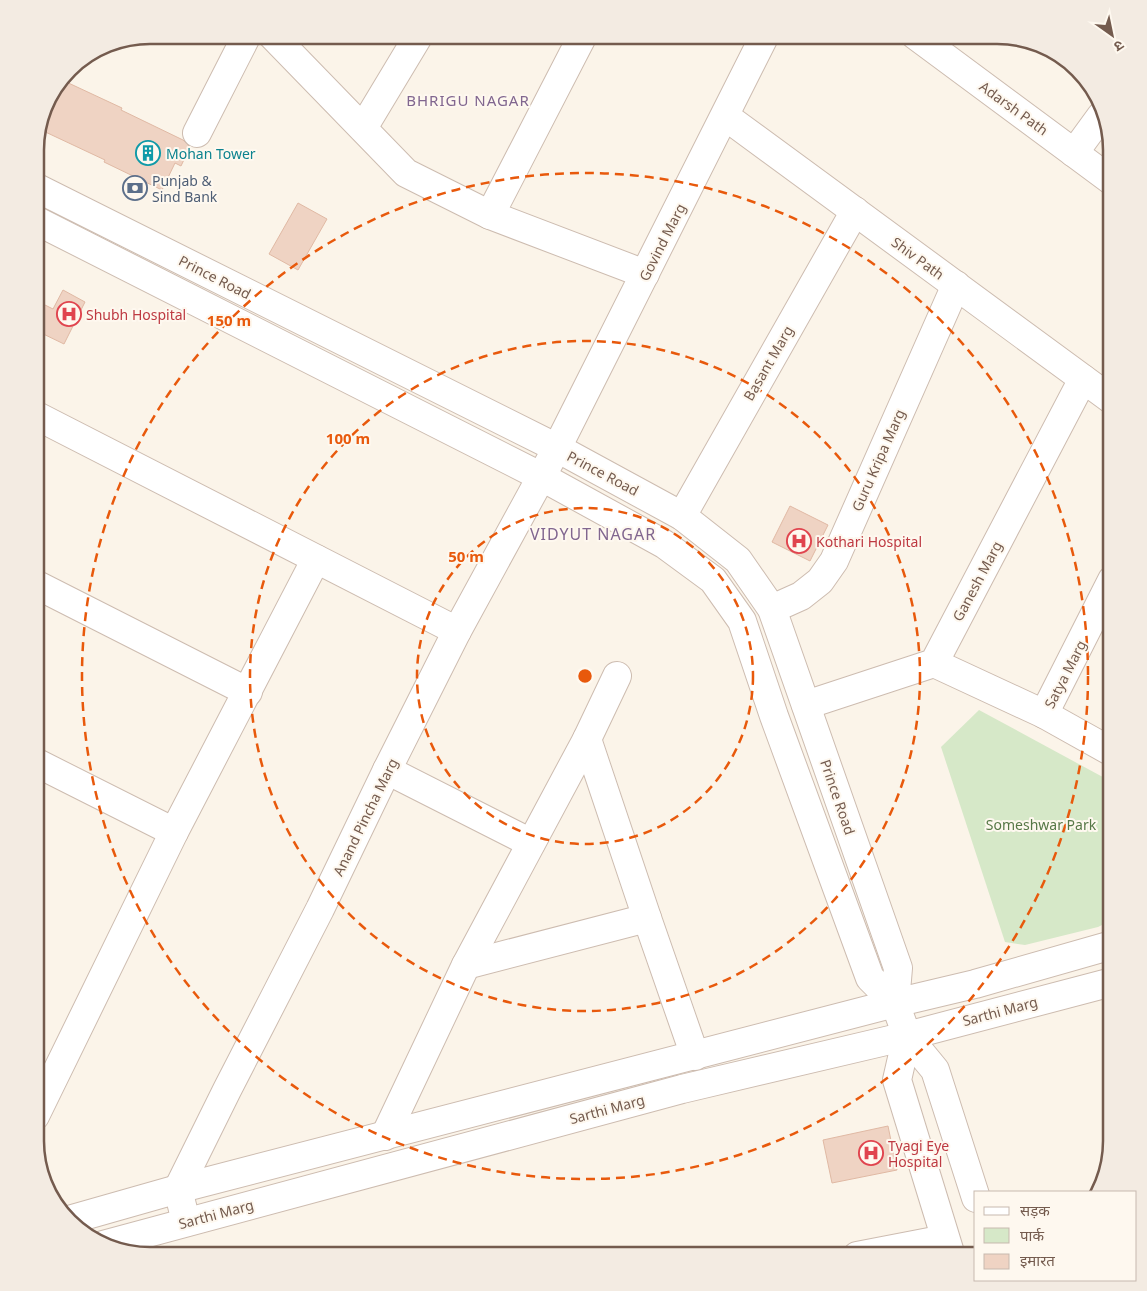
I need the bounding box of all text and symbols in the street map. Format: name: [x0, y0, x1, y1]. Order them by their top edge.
north arrow: [1087, 10, 1137, 60]
text: उ: [1110, 36, 1128, 57]
street label: Adarsh Path: [976, 77, 1052, 139]
district label: BHRIGU NAGAR: [406, 90, 530, 110]
building icon: Mohan Tower: [135, 140, 161, 166]
place label: Mohan Tower: [166, 144, 256, 163]
place label: Punjab & Sind Bank: [152, 171, 218, 206]
bank icon: Punjab & Sind Bank: [122, 175, 148, 201]
street label: Govind Marg: [634, 200, 690, 284]
street label: Shiv Path: [888, 232, 948, 284]
street label: Prince Road: [176, 251, 254, 303]
hospital icon: Shubh Hospital: [56, 301, 82, 327]
place label: Shubh Hospital: [86, 305, 186, 324]
text: 150 m: [207, 310, 251, 330]
street label: Basant Marg: [739, 322, 797, 404]
street label: Guru Kripa Marg: [847, 406, 909, 514]
text: 100 m: [326, 428, 370, 448]
street label: Prince Road: [564, 446, 642, 500]
district label: VIDYUT NAGAR: [530, 523, 656, 545]
hospital icon: Kothari Hospital: [786, 528, 812, 554]
place label: Kothari Hospital: [816, 532, 922, 551]
street label: Ganesh Marg: [948, 538, 1006, 624]
text: 50 m: [448, 546, 484, 566]
street label: Satya Marg: [1040, 637, 1090, 711]
centre of rings: [576, 667, 594, 685]
street label: Anand Pincha Marg: [328, 755, 402, 879]
street label: Prince Road: [816, 757, 860, 837]
park label: Someshwar Park: [986, 815, 1097, 834]
street label: Sarthi Marg: [960, 992, 1040, 1030]
street label: Sarthi Marg: [567, 1090, 647, 1128]
place label: Tyagi Eye Hospital: [888, 1136, 949, 1171]
hospital icon: Tyagi Eye Hospital: [858, 1140, 884, 1166]
legend: [974, 1191, 1137, 1281]
street label: Sarthi Marg: [176, 1195, 256, 1233]
text: सड़क: [1020, 1200, 1050, 1220]
text: पार्क: [1020, 1225, 1044, 1245]
text: इमारत: [1020, 1250, 1055, 1270]

